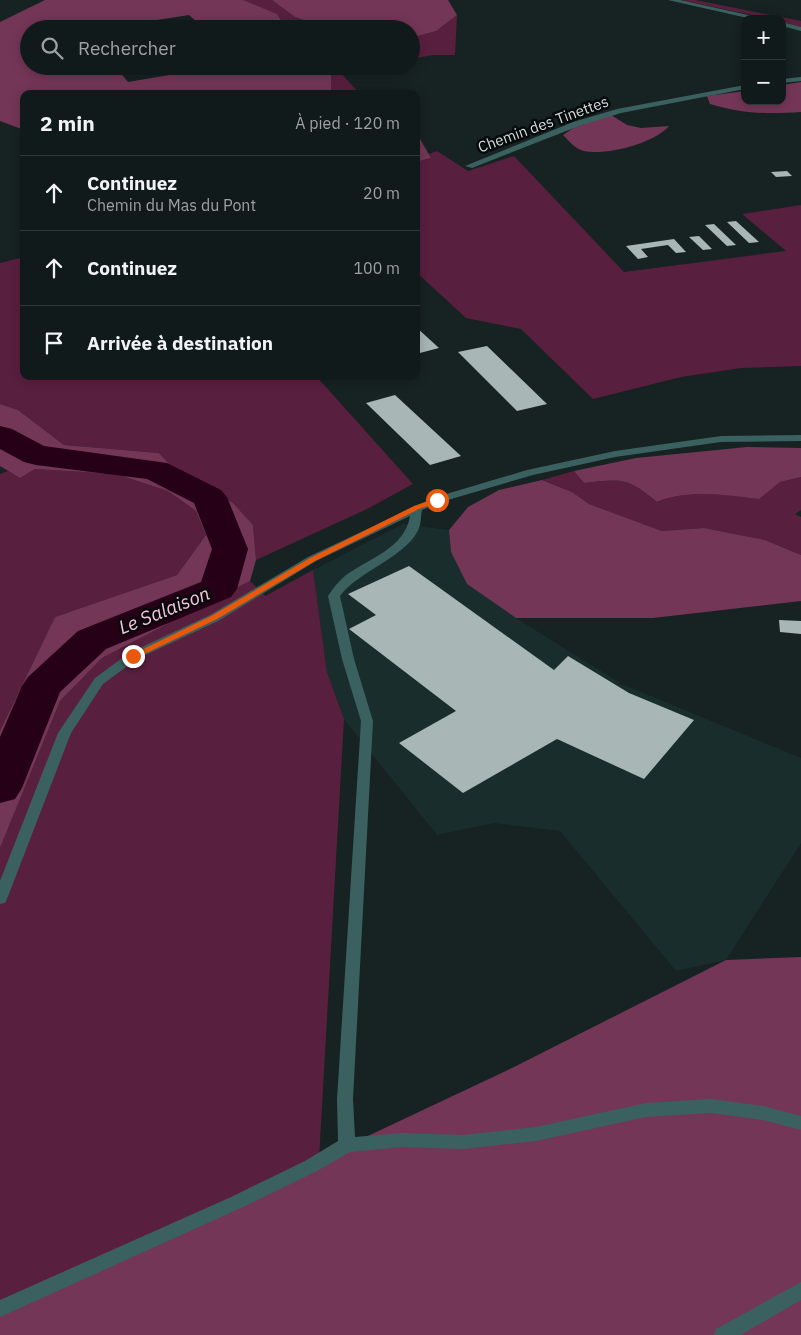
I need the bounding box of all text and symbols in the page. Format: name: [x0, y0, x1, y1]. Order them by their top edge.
map controls: [741, 15, 786, 105]
button: +: [741, 15, 786, 60]
search box: [20, 20, 420, 75]
icon: search: [38, 34, 66, 62]
text: Rechercher: [78, 36, 176, 60]
button: −: [741, 60, 786, 105]
street label: Chemin des Tinettes: [475, 92, 611, 156]
text: 2 min: [40, 109, 95, 137]
text: À pied · 120 m: [295, 113, 400, 133]
text: Continuez: [87, 171, 177, 195]
icon: ahead: [40, 179, 68, 207]
text: 20 m: [363, 183, 400, 203]
text: Chemin du Mas du Pont: [87, 195, 256, 215]
icon: ahead: [40, 254, 68, 282]
text: Continuez: [87, 256, 177, 280]
text: 100 m: [353, 258, 400, 278]
icon: arrive: [40, 329, 68, 357]
text: Arrivée à destination: [87, 331, 273, 355]
route start: [426, 489, 449, 512]
water label: Le Salaison: [115, 581, 213, 639]
route end: [122, 645, 145, 668]

